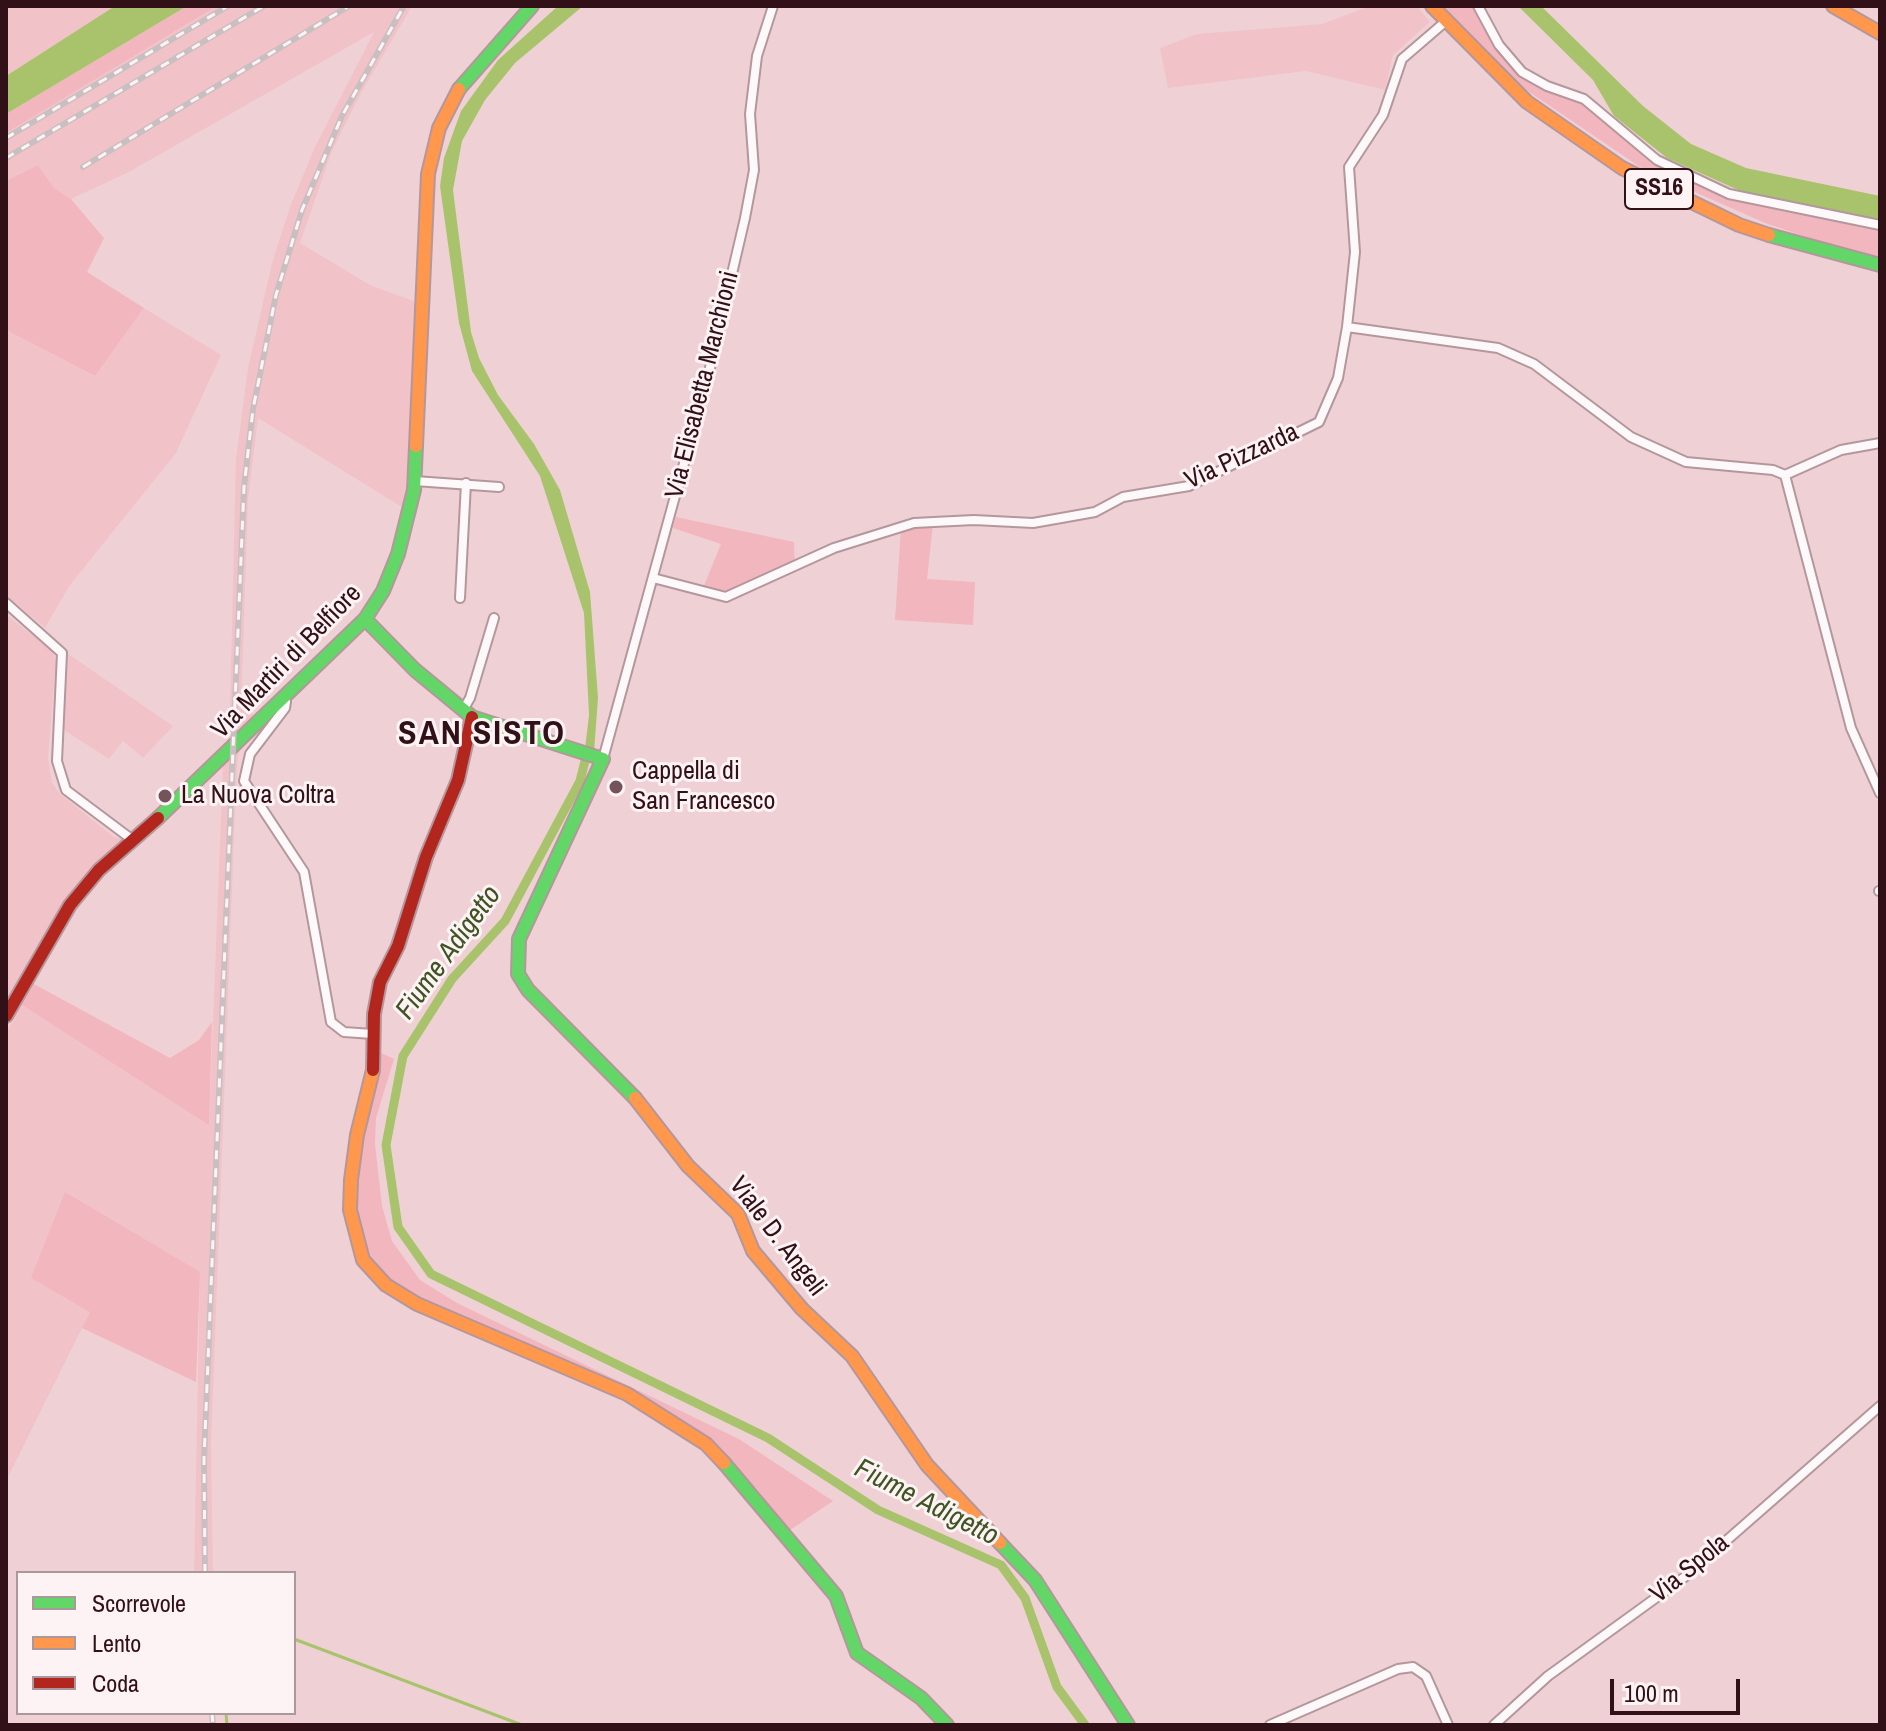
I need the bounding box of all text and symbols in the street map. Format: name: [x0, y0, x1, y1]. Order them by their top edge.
road number: SS16: [1625, 169, 1693, 209]
street label: Via Elisabetta Marchioni: [660, 268, 746, 502]
street label: Via Pizzarda: [1180, 417, 1304, 497]
street label: Via Martiri di Belfiore: [206, 578, 368, 746]
district label: SAN SISTO: [398, 715, 566, 755]
place label: Cappella di San Francesco: [632, 756, 775, 818]
marker: Cappella di San Francesco: [607, 778, 625, 796]
place label: La Nuova Coltra: [181, 780, 335, 812]
marker: La Nuova Coltra: [156, 787, 174, 805]
water label: Fiume Adigetto: [389, 880, 509, 1026]
street label: Viale D. Angeli: [722, 1171, 832, 1303]
water label: Fiume Adigetto: [848, 1452, 1004, 1554]
street label: Via Spola: [1644, 1528, 1736, 1610]
legend: [16, 1571, 296, 1715]
text: Scorrevole: [92, 1587, 186, 1619]
text: Lento: [92, 1627, 141, 1659]
scale bar: [1614, 1663, 1744, 1713]
text: Coda: [92, 1667, 139, 1699]
text: 100 m: [1624, 1677, 1679, 1709]

